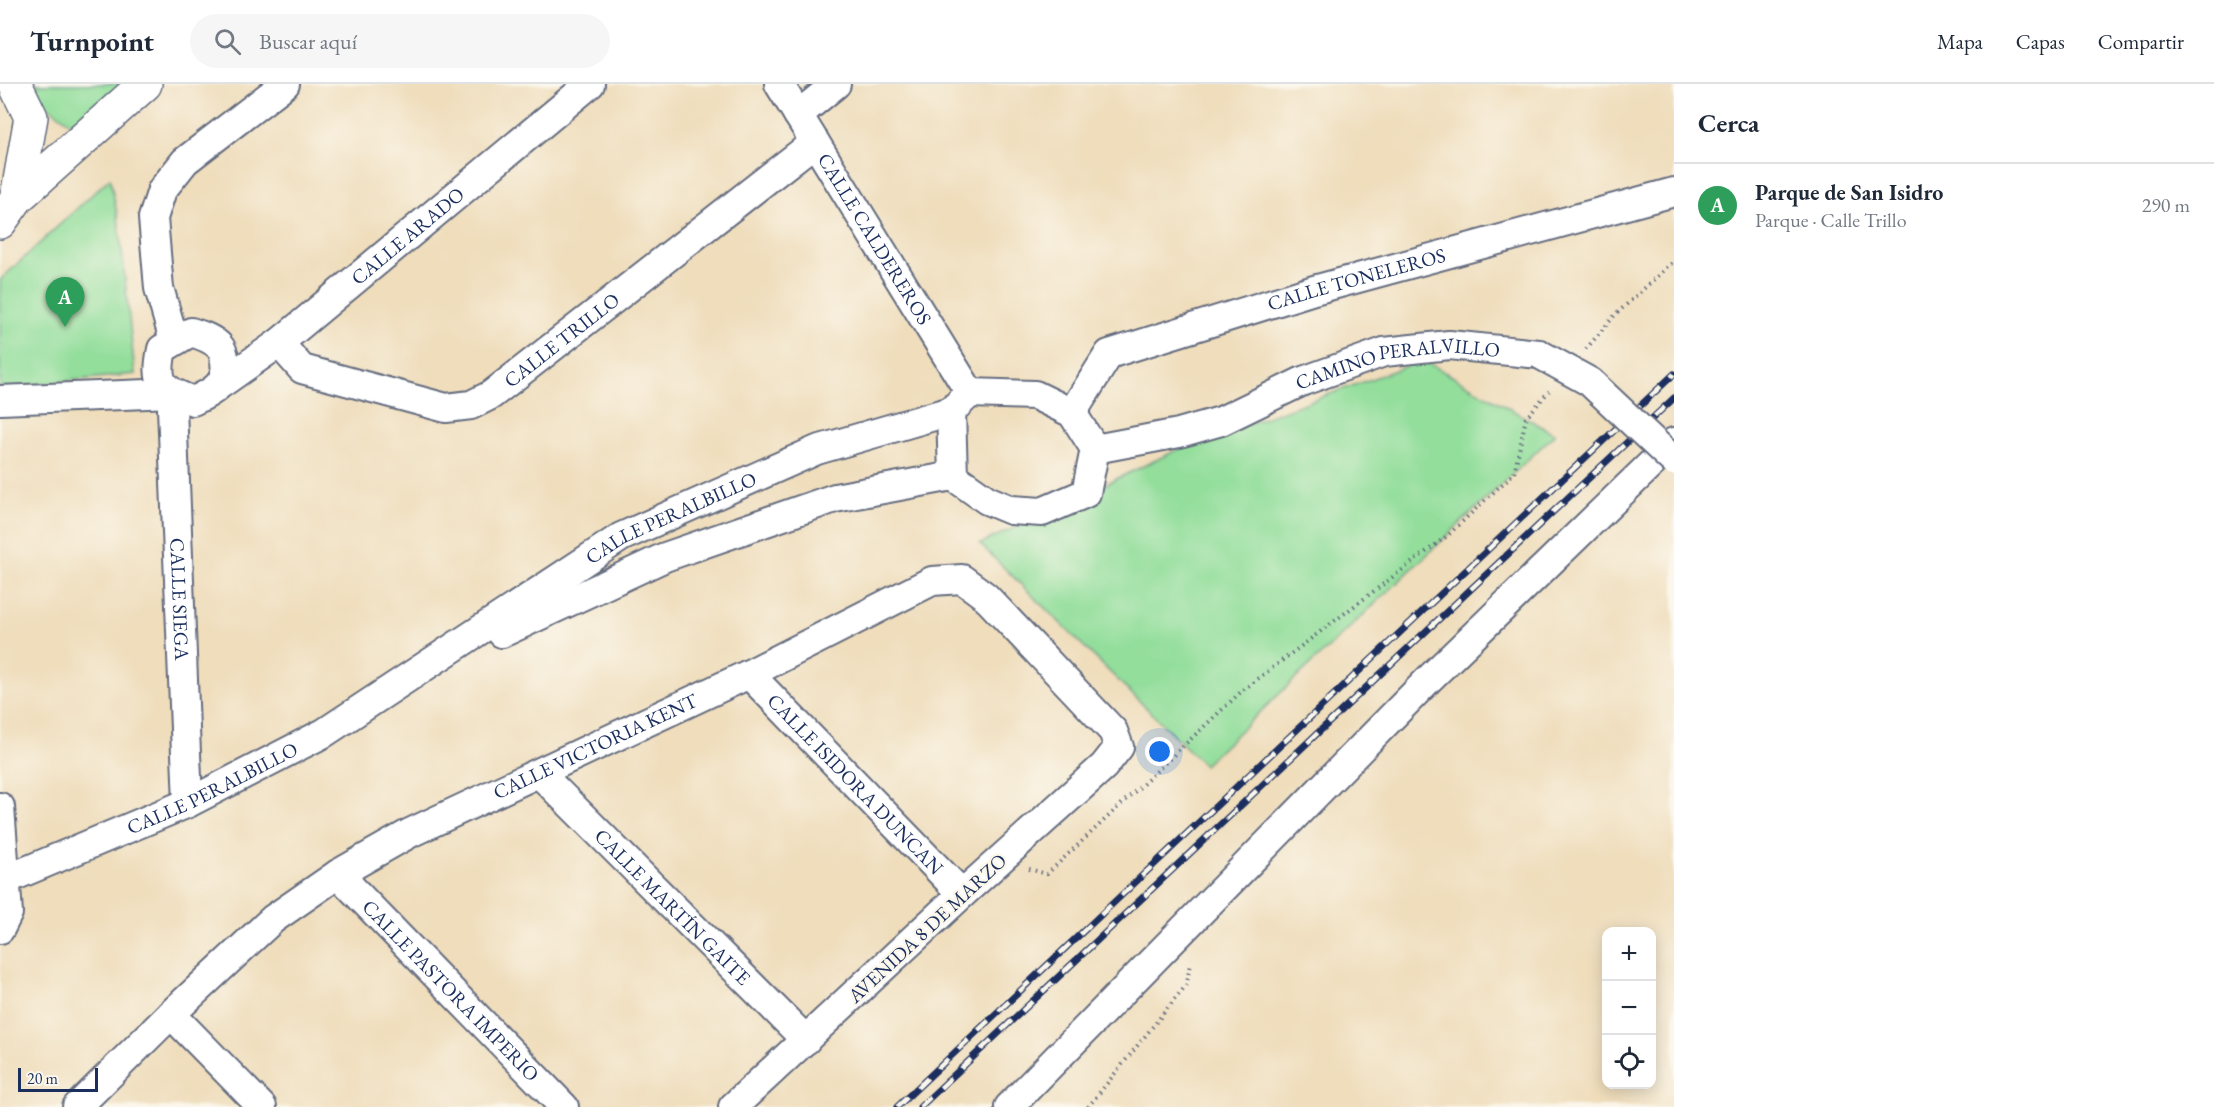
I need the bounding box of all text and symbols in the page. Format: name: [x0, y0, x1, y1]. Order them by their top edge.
search box: [190, 14, 610, 68]
text: Turnpoint: [30, 23, 154, 59]
icon: search: [211, 25, 244, 58]
text: Buscar aquí: [259, 27, 357, 56]
text: Mapa: [1937, 28, 1983, 55]
text: Capas: [2016, 28, 2065, 55]
text: Compartir: [2098, 28, 2184, 55]
text: Cerca: [1698, 106, 1759, 140]
street label: CALLE CALDEREROS: [812, 148, 938, 330]
text: Parque de San Isidro: [1755, 178, 1943, 207]
street label: CALLE ARADO: [346, 181, 470, 291]
text: A: [1710, 192, 1725, 218]
text: 290 m: [2142, 192, 2190, 218]
text: Parque · Calle Trillo: [1755, 207, 1907, 233]
street label: CALLE TONELEROS: [1264, 242, 1448, 317]
pin: A: [46, 278, 84, 327]
street label: CALLE TRILLO: [498, 287, 625, 393]
street label: CAMINO PERALVILLO: [1291, 331, 1501, 396]
street label: CALLE PERALBILLO: [580, 466, 760, 570]
street label: CALLE SIEGA: [164, 537, 195, 661]
street label: CALLE VICTORIA KENT: [489, 687, 702, 805]
street label: CALLE ISIDORA DUNCAN: [762, 688, 949, 880]
street label: CALLE PERALBILLO: [123, 736, 302, 840]
your location: [1145, 737, 1174, 766]
street label: CALLE MARTÍN GAITE: [589, 823, 756, 990]
street label: AVENIDA 8 DE MARZO: [841, 848, 1012, 1009]
street label: CALLE PASTORA IMPERIO: [357, 894, 545, 1087]
map controls: [1602, 927, 1656, 1089]
button: +: [1602, 927, 1656, 981]
button: −: [1602, 981, 1656, 1035]
button: locate: [1602, 1035, 1656, 1089]
scale bar: [18, 1065, 98, 1092]
text: 20 m: [27, 1068, 58, 1089]

